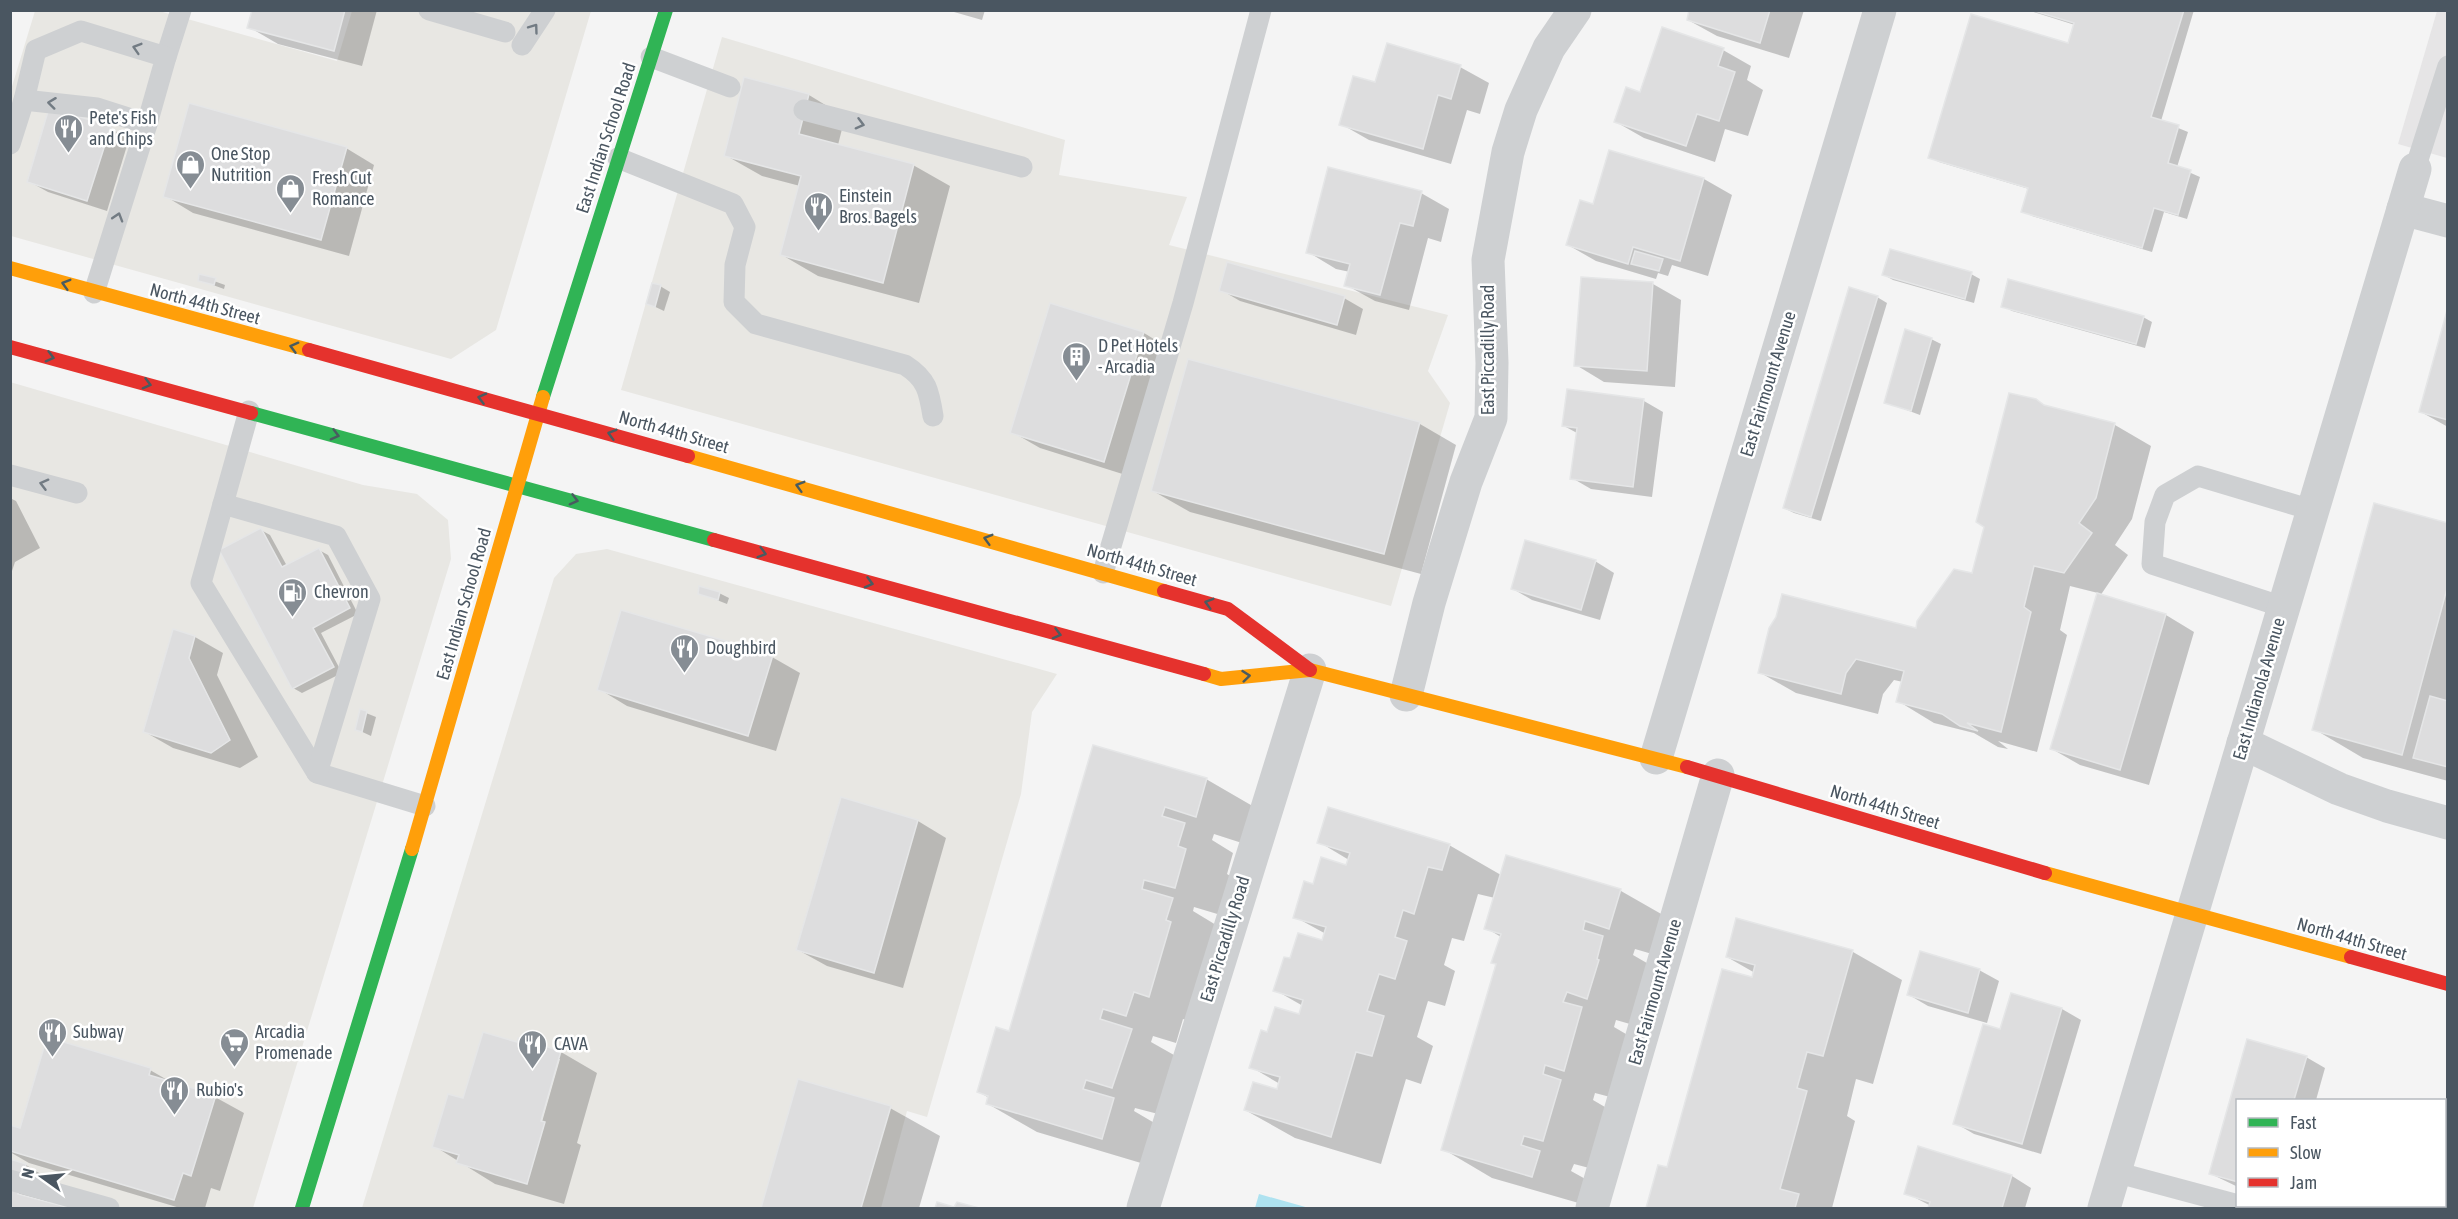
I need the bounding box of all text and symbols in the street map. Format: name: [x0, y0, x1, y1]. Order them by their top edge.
one-way arrow: [527, 24, 538, 35]
one-way arrow: [132, 43, 143, 55]
street label: East Indian School Road: [571, 60, 640, 216]
one-way arrow: [48, 97, 57, 110]
place label: Pete's Fish and Chips: [89, 107, 157, 149]
restaurant icon: Pete's Fish and Chips: [52, 112, 84, 154]
one-way arrow: [855, 117, 865, 130]
place label: One Stop Nutrition: [211, 143, 271, 185]
shop icon: One Stop Nutrition: [174, 148, 206, 190]
place label: Fresh Cut Romance: [312, 167, 374, 209]
shop icon: Fresh Cut Romance: [275, 172, 307, 214]
place label: Einstein Bros. Bagels: [839, 185, 917, 227]
restaurant icon: Einstein Bros. Bagels: [802, 190, 834, 232]
one-way arrow: [110, 212, 123, 223]
one-way arrow: [61, 279, 72, 291]
street label: North 44th Street: [148, 279, 263, 328]
street label: East Piccadilly Road: [1477, 285, 1498, 415]
street label: East Fairmount Avenue: [1735, 309, 1800, 459]
place label: D Pet Hotels - Arcadia: [1098, 335, 1178, 377]
building icon: D Pet Hotels - Arcadia: [1061, 340, 1093, 382]
one-way arrow: [289, 342, 300, 354]
one-way arrow: [45, 350, 55, 363]
one-way arrow: [142, 376, 152, 389]
one-way arrow: [478, 393, 488, 406]
street label: North 44th Street: [617, 406, 732, 457]
one-way arrow: [329, 428, 340, 440]
one-way arrow: [608, 428, 618, 441]
one-way arrow: [39, 479, 50, 491]
one-way arrow: [795, 481, 805, 494]
one-way arrow: [569, 493, 579, 505]
street label: East Indian School Road: [432, 525, 495, 682]
one-way arrow: [983, 534, 993, 547]
street label: North 44th Street: [1085, 539, 1200, 590]
one-way arrow: [757, 546, 767, 559]
fuel station icon: Chevron: [277, 576, 309, 618]
one-way arrow: [863, 576, 874, 588]
place label: Chevron: [314, 581, 369, 602]
one-way arrow: [1205, 598, 1215, 611]
street label: East Indianola Avenue: [2228, 615, 2289, 762]
one-way arrow: [1052, 627, 1062, 640]
restaurant icon: Doughbird: [669, 632, 701, 674]
place label: Doughbird: [706, 637, 776, 658]
one-way arrow: [1242, 670, 1251, 683]
street label: North 44th Street: [1828, 780, 1942, 833]
street label: East Piccadilly Road: [1195, 873, 1254, 1004]
street label: North 44th Street: [2295, 913, 2410, 964]
street label: East Fairmount Avenue: [1624, 916, 1685, 1067]
restaurant icon: Subway: [36, 1016, 68, 1058]
place label: Subway: [73, 1021, 124, 1042]
place label: Arcadia Promenade: [255, 1021, 333, 1063]
supermarket icon: Arcadia Promenade: [218, 1026, 250, 1068]
restaurant icon: CAVA: [517, 1028, 549, 1070]
place label: CAVA: [554, 1033, 588, 1054]
restaurant icon: Rubio's: [159, 1074, 191, 1116]
place label: Rubio's: [196, 1079, 243, 1100]
legend: [2236, 1099, 2446, 1207]
text: Fast: [2290, 1112, 2317, 1133]
text: Slow: [2290, 1142, 2321, 1163]
north arrow: [12, 1147, 72, 1207]
text: N: [18, 1166, 37, 1180]
text: Jam: [2290, 1172, 2317, 1193]

